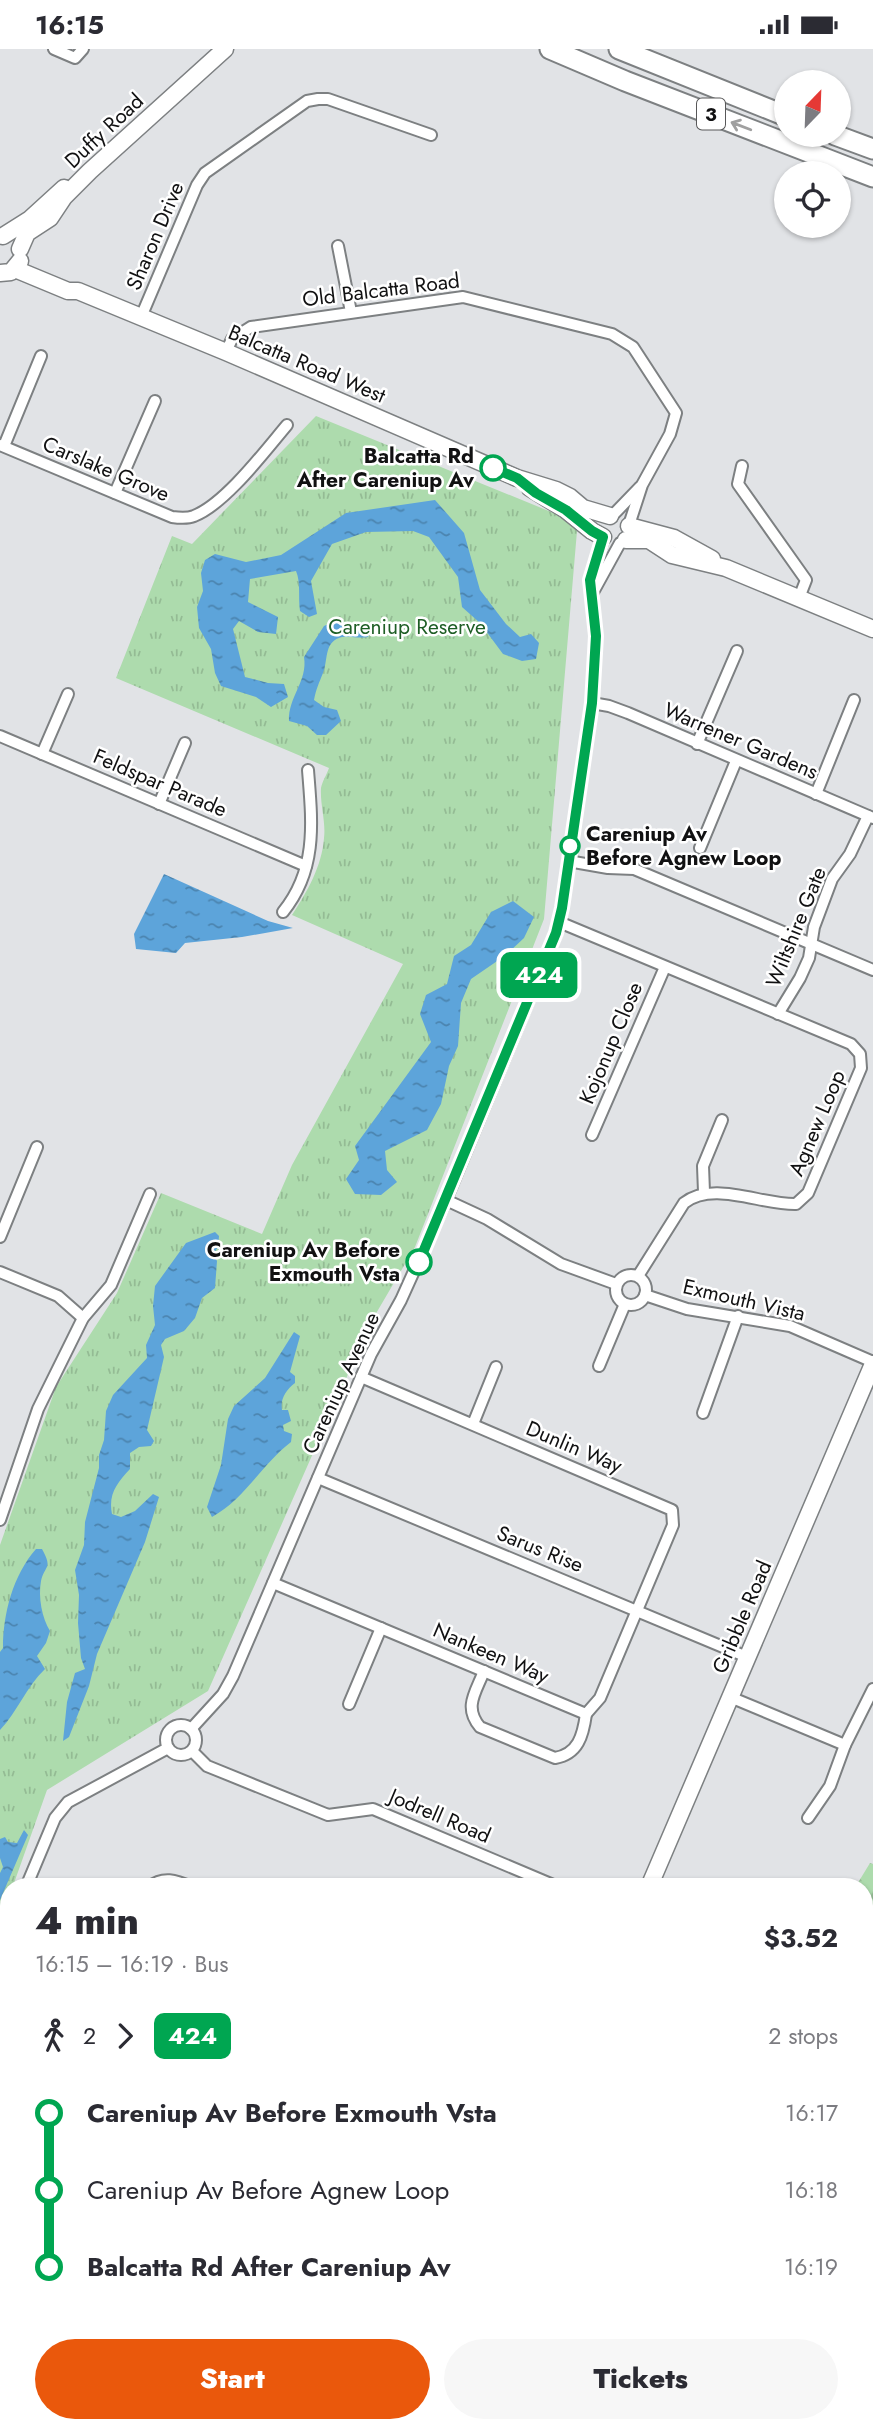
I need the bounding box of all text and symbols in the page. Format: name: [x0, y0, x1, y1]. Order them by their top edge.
text: 16:15: [35, 6, 104, 44]
north arrow: [774, 70, 850, 147]
map controls: [774, 70, 851, 238]
street label: Duffy Road: [58, 87, 150, 175]
road number: 3: [697, 99, 725, 129]
one-way arrow: [730, 118, 752, 131]
button: locate: [774, 161, 851, 238]
street label: Sharon Drive: [119, 177, 191, 295]
street label: Old Balcatta Road: [301, 265, 461, 315]
street label: Balcatta Road West: [224, 317, 390, 411]
street label: Carslake Grove: [38, 429, 174, 509]
place label: Balcatta Rd After Careniup Av: [296, 441, 475, 495]
marker: Balcatta Rd After Careniup Av: [480, 455, 506, 481]
park label: Careniup Reserve: [328, 612, 486, 642]
street label: Warrener Gardens: [659, 695, 823, 787]
street label: Feldspar Parade: [89, 741, 232, 825]
place label: Careniup Av Before Agnew Loop: [586, 819, 781, 873]
marker: Careniup Av Before Agnew Loop: [560, 836, 580, 856]
street label: Wiltshire Gate: [758, 862, 834, 992]
line badge: 424: [499, 952, 579, 998]
text: 424: [514, 957, 564, 992]
street label: Kojonup Close: [572, 977, 650, 1109]
street label: Agnew Loop: [781, 1065, 853, 1181]
place label: Careniup Av Before Exmouth Vsta: [207, 1235, 400, 1289]
marker: Careniup Av Before Exmouth Vsta: [406, 1249, 432, 1275]
street label: Exmouth Vista: [680, 1271, 808, 1329]
street label: Careniup Avenue: [295, 1307, 387, 1459]
street label: Dunlin Way: [521, 1413, 627, 1481]
street label: Sarus Rise: [492, 1518, 588, 1580]
street label: Gribble Road: [705, 1556, 779, 1678]
street label: Nankeen Way: [428, 1615, 554, 1691]
street label: Jodrell Road: [382, 1780, 495, 1851]
text: 4 min: [35, 1893, 139, 1948]
text: $3.52: [764, 1919, 838, 1957]
text: 16:15 – 16:19 · Bus: [35, 1947, 229, 1981]
icon: walk: [35, 2017, 73, 2055]
icon: forward: [106, 2017, 144, 2055]
text: 424: [168, 2018, 217, 2053]
text: 2: [83, 2019, 96, 2053]
text: 2 stops: [768, 2019, 838, 2053]
text: Careniup Av Before Exmouth Vsta: [87, 2094, 497, 2132]
text: 16:17: [785, 2096, 838, 2130]
text: Careniup Av Before Agnew Loop: [87, 2171, 449, 2209]
text: 16:18: [785, 2173, 838, 2207]
text: Balcatta Rd After Careniup Av: [87, 2248, 451, 2286]
text: 16:19: [784, 2250, 838, 2284]
button: Start: [35, 2339, 430, 2419]
button: Tickets: [444, 2339, 838, 2419]

